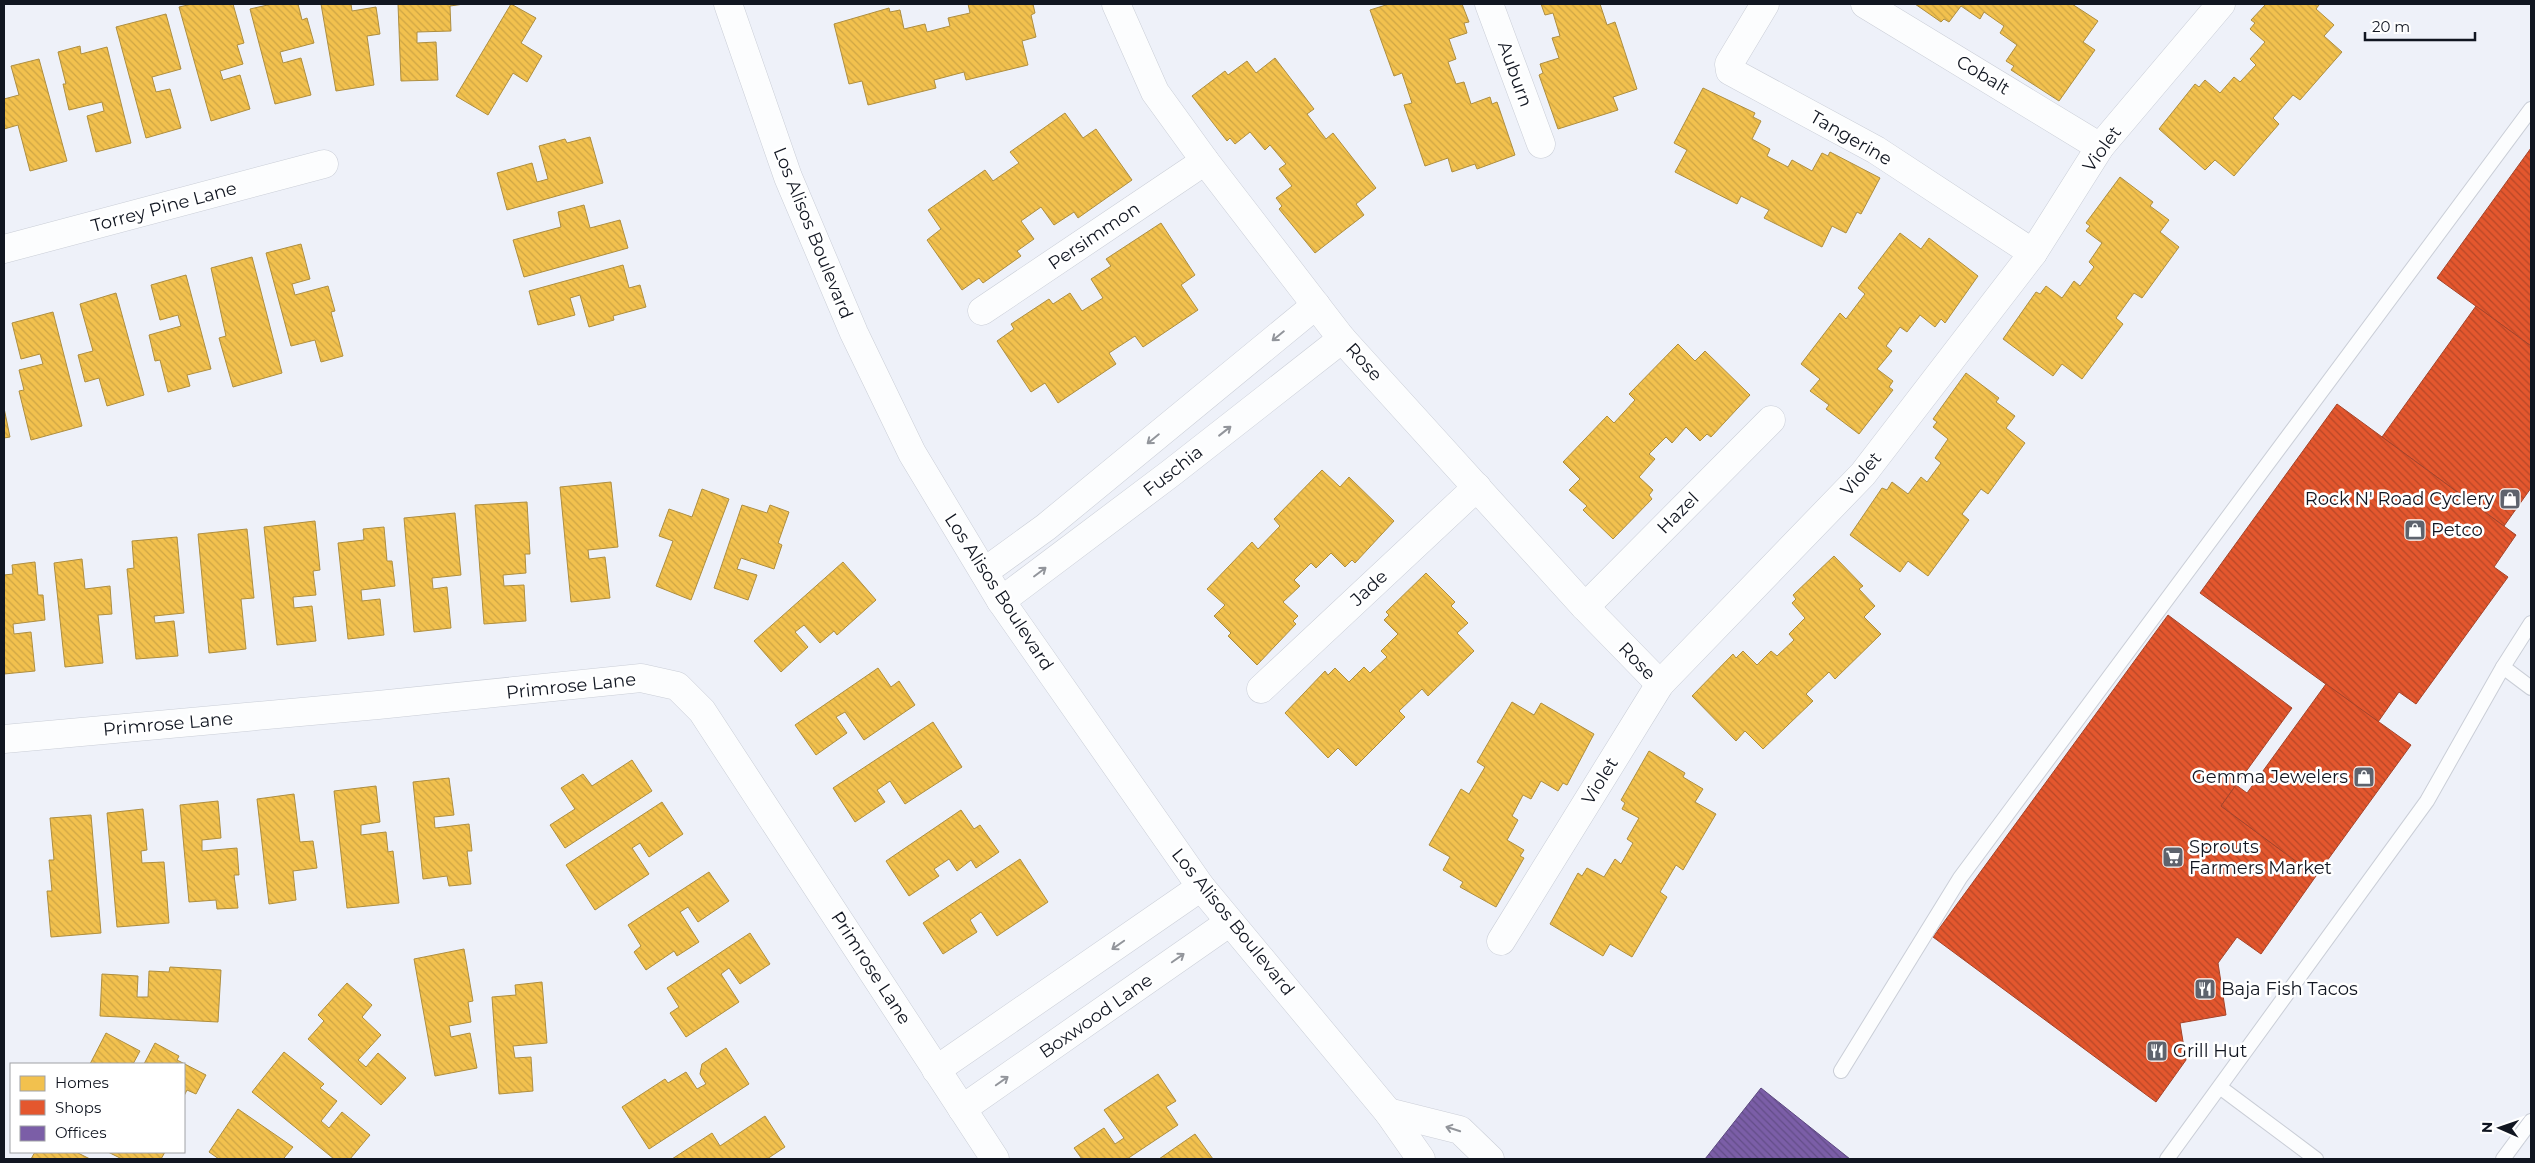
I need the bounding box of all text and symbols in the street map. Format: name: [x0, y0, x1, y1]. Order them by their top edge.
scale bar: [2365, 10, 2475, 42]
text: 20 m: [2372, 17, 2410, 36]
street label: Auburn: [1493, 38, 1537, 110]
street label: Cobalt: [1952, 51, 2014, 99]
street label: Tangerine: [1806, 106, 1896, 170]
street label: Violet: [2078, 122, 2126, 176]
street label: Los Alisos Boulevard: [769, 144, 857, 322]
street label: Torrey Pine Lane: [89, 177, 239, 237]
street label: Persimmon: [1044, 197, 1144, 275]
one-way arrow: [1272, 330, 1285, 341]
street label: Rose: [1341, 338, 1387, 386]
one-way arrow: [1218, 425, 1231, 436]
one-way arrow: [1147, 433, 1160, 444]
street label: Fuschia: [1139, 441, 1207, 501]
street label: Violet: [1836, 447, 1886, 501]
shop icon: Rock N' Road Cyclery: [2498, 487, 2522, 511]
street label: Hazel: [1653, 488, 1703, 538]
place label: Rock N' Road Cyclery: [2305, 488, 2494, 510]
street label: Los Alisos Boulevard: [940, 509, 1058, 675]
shop icon: Petco: [2403, 518, 2427, 542]
place label: Petco: [2431, 519, 2483, 541]
street label: Jade: [1345, 565, 1392, 611]
one-way arrow: [1033, 567, 1047, 577]
street label: Rose: [1614, 638, 1660, 685]
street label: Primrose Lane: [505, 668, 637, 704]
street label: Primrose Lane: [102, 707, 234, 741]
street label: Violet: [1577, 753, 1623, 809]
shop icon: Gemma Jewelers: [2352, 765, 2376, 789]
place label: Gemma Jewelers: [2192, 766, 2348, 788]
place label: Sprouts Farmers Market: [2189, 836, 2332, 879]
street label: Los Alisos Boulevard: [1167, 844, 1299, 1000]
supermarket icon: Sprouts Farmers Market: [2161, 845, 2185, 869]
street label: Primrose Lane: [826, 907, 916, 1029]
one-way arrow: [1111, 940, 1125, 950]
one-way arrow: [1171, 953, 1185, 963]
street label: Boxwood Lane: [1035, 969, 1157, 1063]
restaurant icon: Baja Fish Tacos: [2193, 977, 2217, 1001]
place label: Baja Fish Tacos: [2221, 978, 2358, 1000]
restaurant icon: Grill Hut: [2145, 1039, 2169, 1063]
place label: Grill Hut: [2173, 1040, 2247, 1062]
legend: [10, 1063, 185, 1153]
text: Homes: [55, 1073, 109, 1092]
one-way arrow: [995, 1076, 1009, 1086]
text: Shops: [55, 1098, 101, 1117]
north arrow: [2475, 1103, 2525, 1153]
text: N: [2478, 1122, 2496, 1134]
text: Offices: [55, 1123, 107, 1142]
one-way arrow: [1445, 1123, 1461, 1133]

